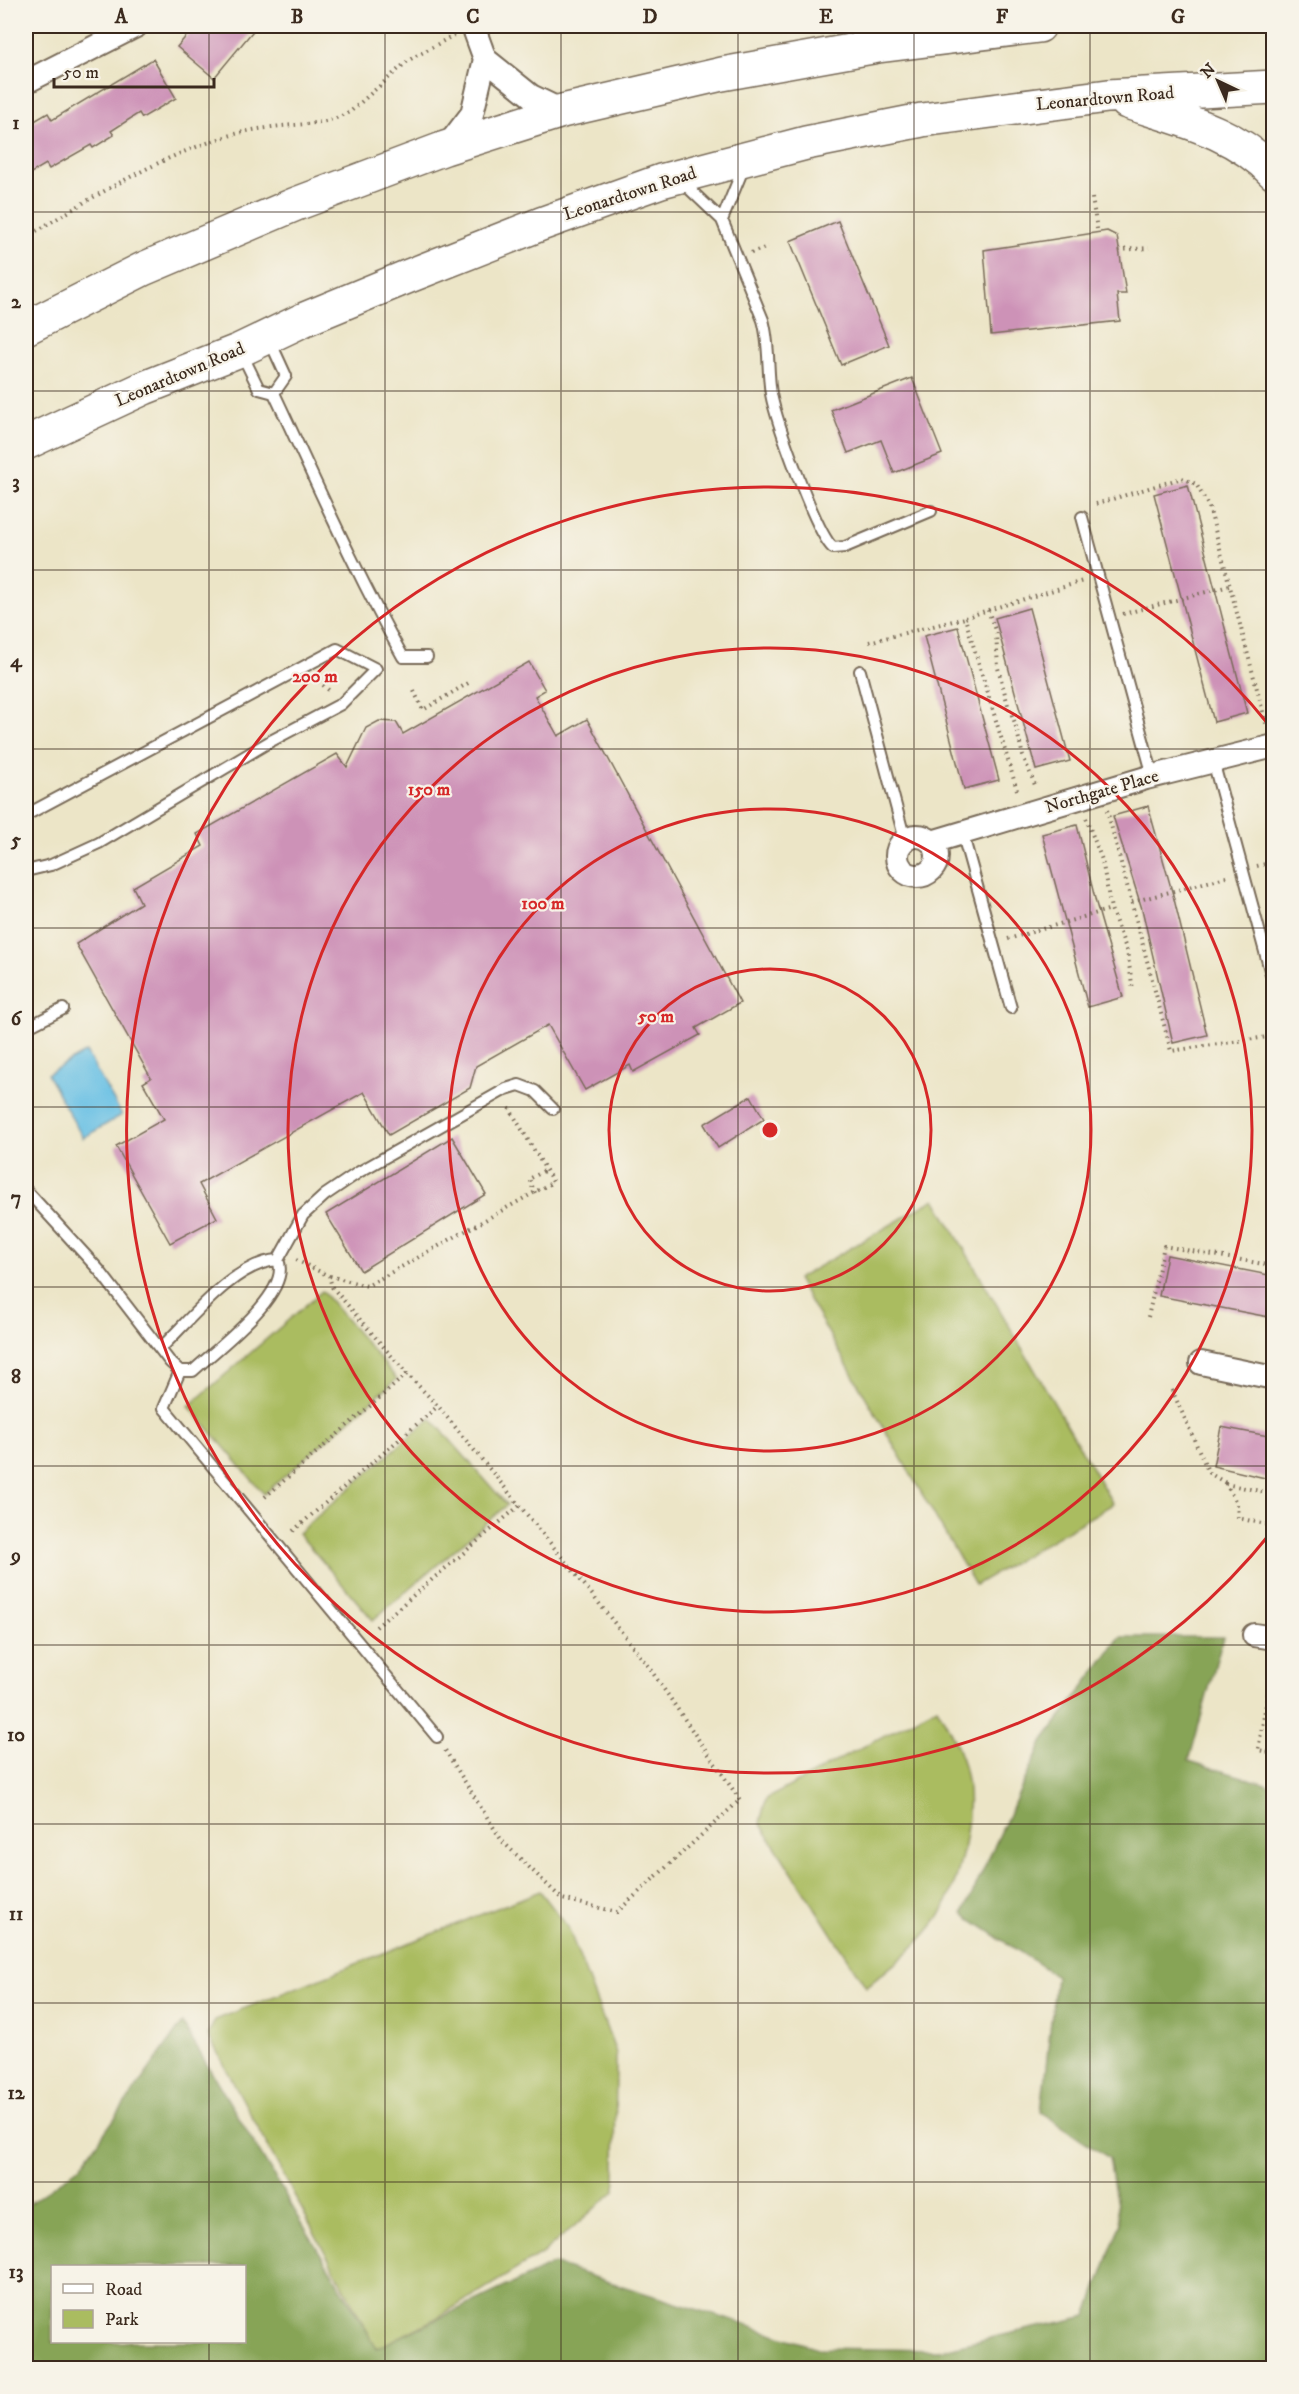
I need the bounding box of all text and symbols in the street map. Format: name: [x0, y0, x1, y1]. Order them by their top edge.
text: A: [114, 5, 129, 30]
text: B: [291, 5, 303, 30]
text: C: [466, 5, 480, 30]
text: D: [643, 5, 658, 30]
text: E: [819, 5, 833, 30]
text: F: [996, 5, 1009, 30]
text: G: [1171, 5, 1185, 30]
scale bar: [54, 51, 214, 89]
north arrow: [1188, 51, 1248, 111]
text: N: [1197, 59, 1220, 83]
text: 50 m: [63, 62, 99, 84]
street label: Leonardtown Road: [1035, 82, 1175, 116]
text: 1: [12, 111, 20, 136]
street label: Leonardtown Road: [561, 162, 699, 226]
text: 2: [11, 290, 22, 315]
street label: Leonardtown Road: [112, 338, 248, 412]
text: 3: [12, 470, 20, 495]
text: 4: [10, 649, 23, 674]
text: 200 m: [292, 666, 338, 688]
street label: Northgate Place: [1043, 765, 1161, 819]
text: 150 m: [408, 779, 451, 801]
text: 5: [10, 828, 21, 853]
text: 100 m: [521, 893, 565, 915]
text: 50 m: [637, 1006, 674, 1028]
text: 6: [11, 1007, 23, 1032]
centre of rings: [760, 1120, 780, 1140]
text: 7: [11, 1186, 21, 1211]
text: 8: [11, 1365, 21, 1390]
text: 9: [9, 1544, 21, 1569]
text: 10: [7, 1723, 25, 1748]
text: 11: [9, 1902, 23, 1927]
text: 12: [7, 2081, 26, 2106]
text: 13: [9, 2260, 23, 2285]
legend: [51, 2265, 246, 2343]
text: Road: [105, 2279, 142, 2301]
text: Park: [105, 2309, 139, 2331]

